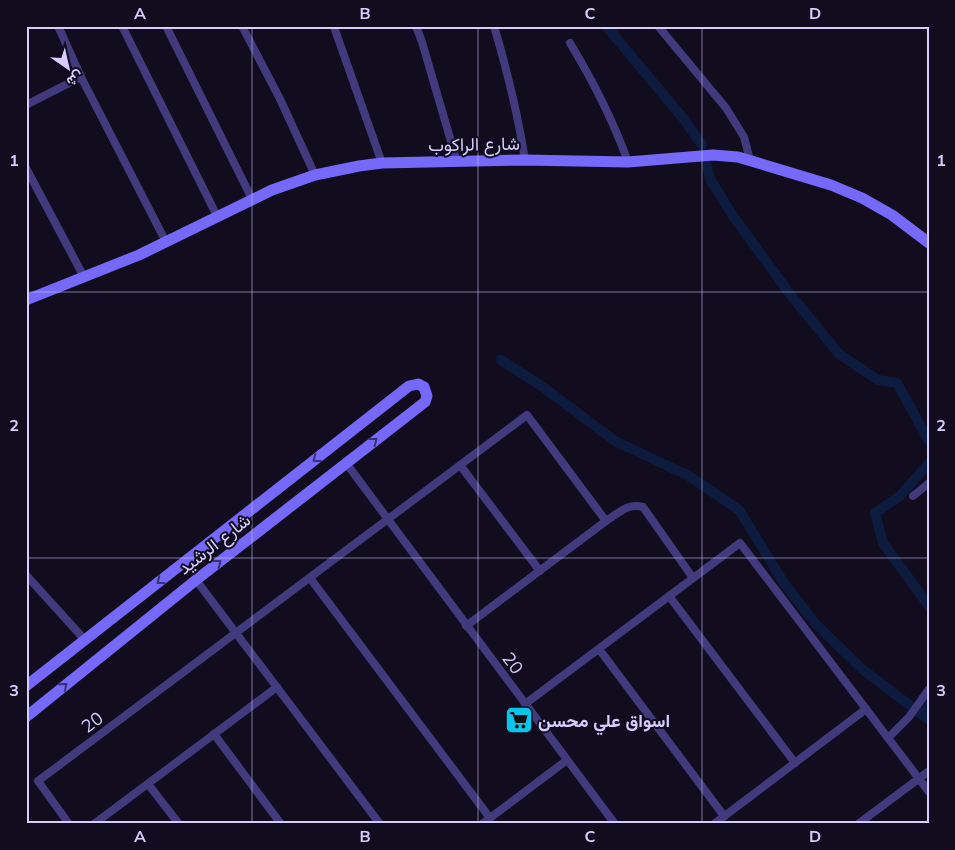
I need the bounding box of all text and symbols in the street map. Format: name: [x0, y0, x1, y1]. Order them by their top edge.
text: A: [134, 3, 146, 23]
text: B: [359, 3, 371, 23]
text: C: [585, 3, 596, 23]
text: D: [809, 3, 821, 23]
north arrow: [42, 42, 92, 92]
text: ش: [63, 67, 87, 91]
street label: شارع الراكوب: [428, 132, 520, 157]
text: 1: [9, 150, 19, 170]
text: 1: [936, 150, 946, 170]
text: 2: [9, 415, 19, 435]
text: 2: [936, 415, 946, 435]
one-way arrow: [368, 439, 377, 447]
one-way arrow: [313, 454, 322, 462]
street label: شارع الرشيد: [173, 508, 256, 580]
one-way arrow: [212, 560, 221, 568]
one-way arrow: [157, 576, 166, 584]
street label: 20: [497, 647, 529, 679]
text: 3: [9, 680, 19, 700]
text: 3: [936, 680, 946, 700]
one-way arrow: [58, 684, 67, 692]
supermarket icon: اسواق علي محسن: [504, 705, 534, 735]
street label: 20: [76, 706, 108, 738]
place label: اسواق علي محسن: [538, 709, 670, 736]
text: A: [134, 826, 146, 846]
text: B: [359, 826, 371, 846]
text: C: [585, 826, 596, 846]
text: D: [809, 826, 821, 846]

